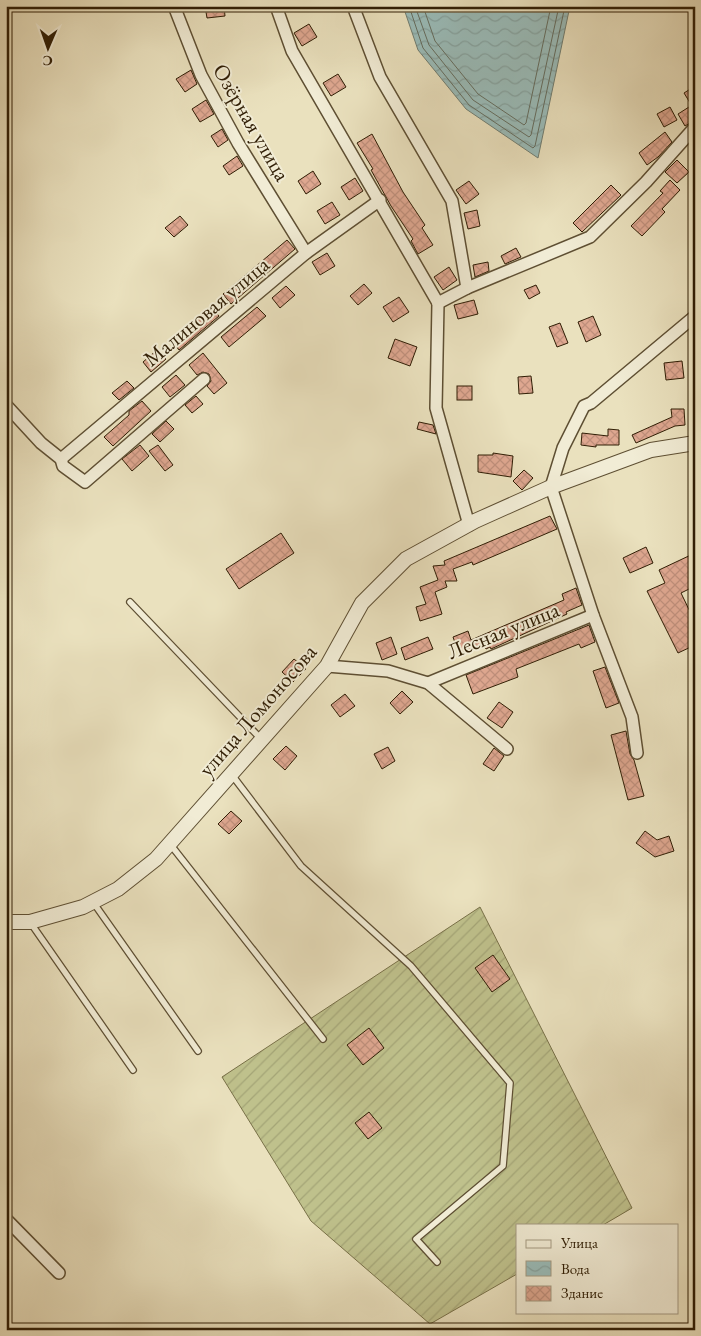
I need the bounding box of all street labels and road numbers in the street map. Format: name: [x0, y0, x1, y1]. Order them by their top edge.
street label: Озёрная улица: [206, 58, 297, 186]
street label: Малиновая улица: [137, 250, 276, 373]
street label: Лесная улица: [443, 595, 564, 666]
street label: улица Ломоносова: [192, 638, 323, 783]

